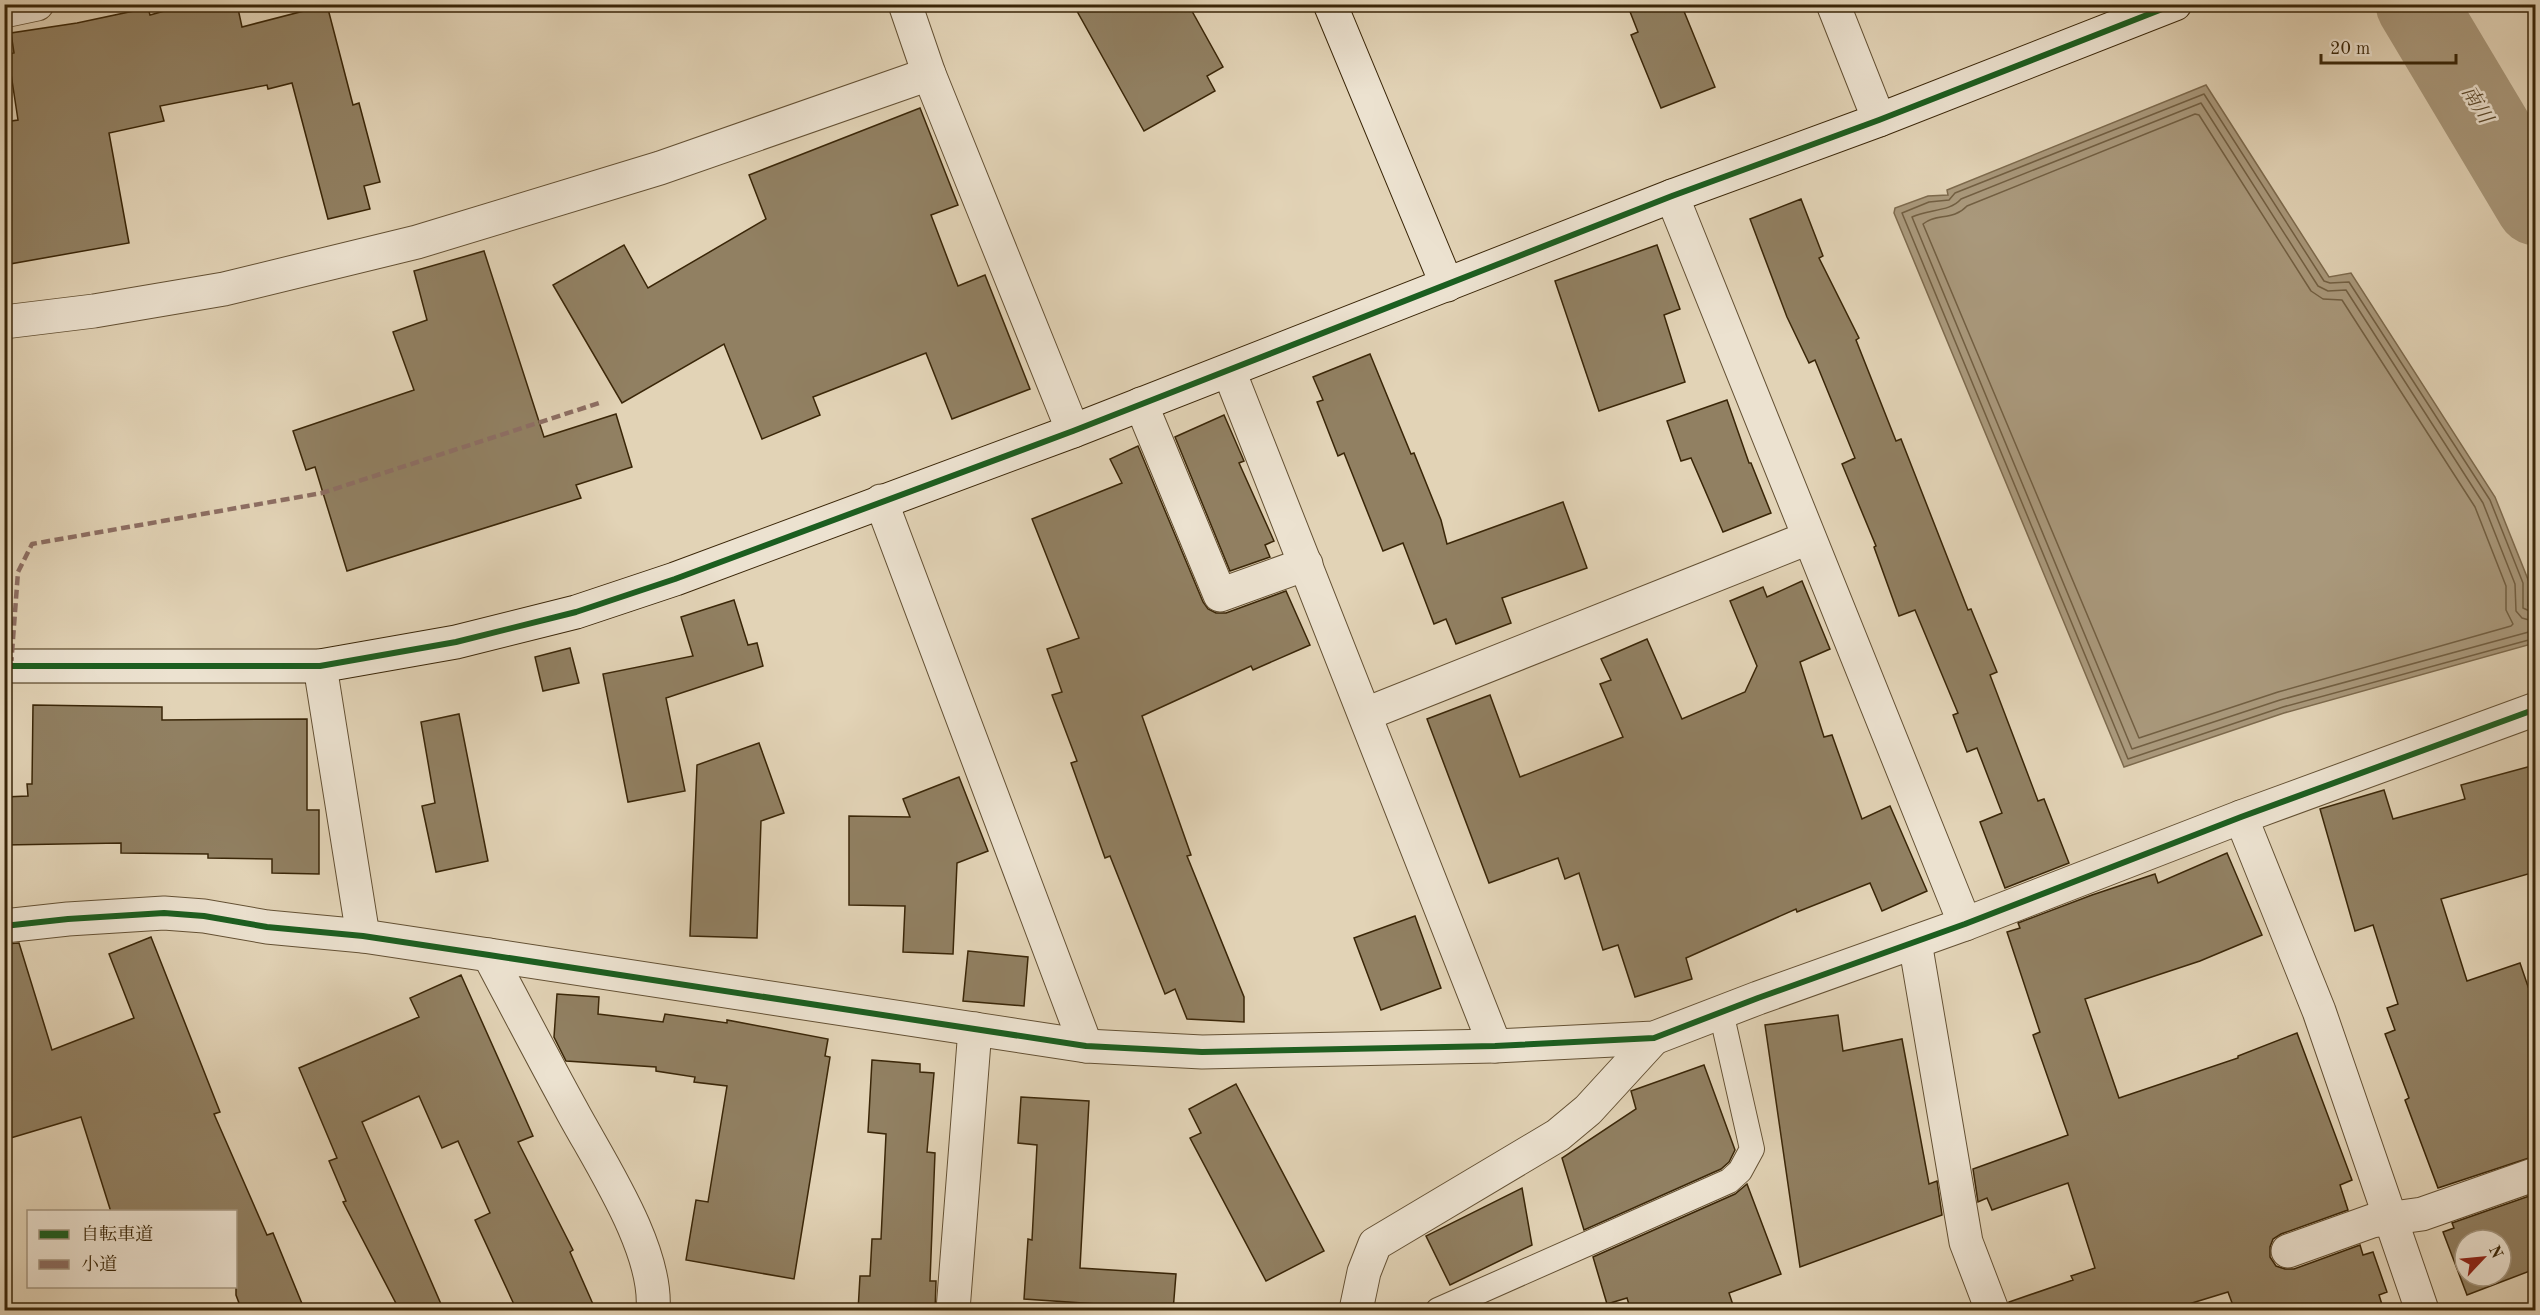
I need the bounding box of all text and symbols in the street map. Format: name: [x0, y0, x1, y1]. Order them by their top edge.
scale bar: [2321, 27, 2456, 65]
text: 20 m: [2330, 40, 2370, 58]
water label: 南川: [2457, 82, 2498, 129]
legend: [27, 1210, 237, 1288]
text: 自転車道: [81, 1224, 153, 1244]
north arrow: [2453, 1228, 2513, 1288]
text: N: [2485, 1243, 2505, 1262]
text: 小道: [81, 1254, 117, 1274]

